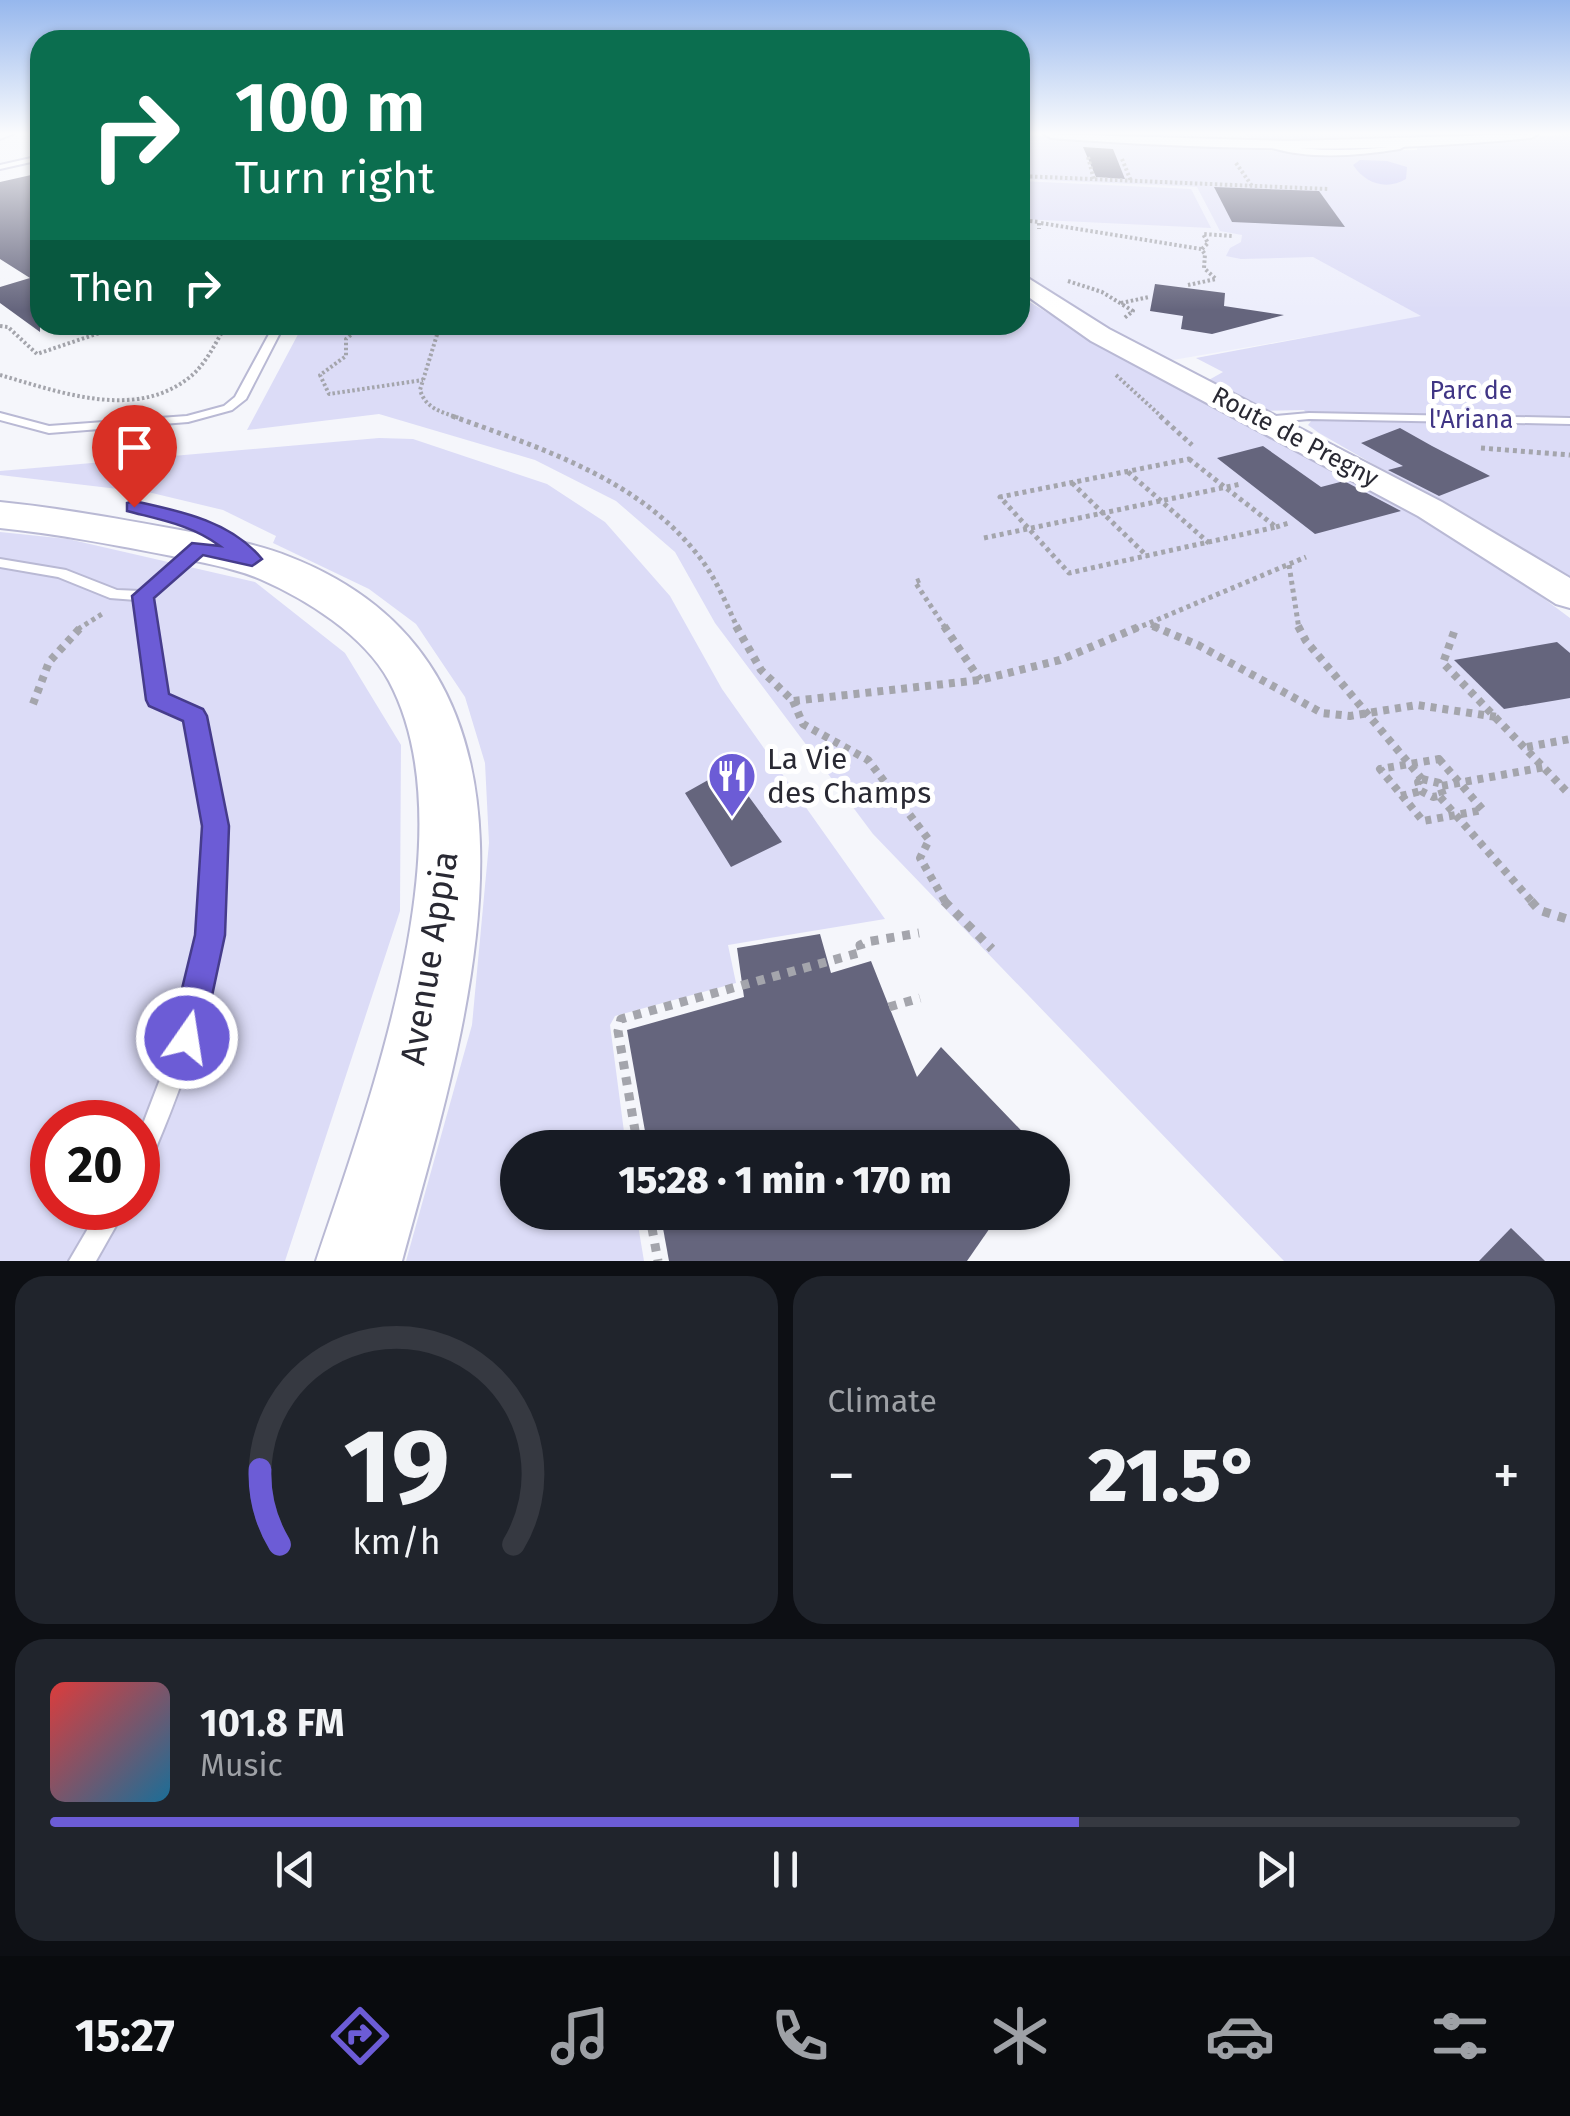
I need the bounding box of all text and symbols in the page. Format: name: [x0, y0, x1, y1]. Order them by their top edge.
text: 100 m: [235, 66, 425, 150]
icon: right: [70, 70, 200, 200]
text: Turn right: [235, 151, 434, 205]
icon: right: [175, 260, 230, 315]
text: Then: [70, 265, 155, 311]
park label: Parc de l'Ariana: [1429, 376, 1513, 435]
street label: Route de Pregny: [1207, 380, 1384, 494]
pin: [92, 405, 177, 508]
icon: arrive: [107, 420, 162, 475]
place label: La Vie des Champs: [767, 741, 931, 811]
restaurant icon: La Vie des Champs: [706, 750, 758, 818]
street label: Avenue Appia: [391, 848, 467, 1068]
position arrow: [135, 986, 239, 1090]
speed limit sign: 20: [30, 1100, 160, 1230]
text: 15:28 · 1 min · 170 m: [618, 1157, 952, 1203]
text: Climate: [828, 1382, 937, 1420]
text: 19: [343, 1405, 450, 1530]
text: 21.5°: [1088, 1431, 1259, 1521]
text: −: [828, 1443, 855, 1509]
text: +: [1493, 1443, 1520, 1509]
text: km/h: [352, 1521, 440, 1563]
text: 101.8 FM: [200, 1700, 344, 1746]
text: Music: [200, 1746, 283, 1784]
icon: previous: [268, 1842, 323, 1897]
icon: pause: [758, 1842, 813, 1897]
icon: next: [1248, 1842, 1303, 1897]
icon: directions: [325, 2001, 395, 2071]
icon: music: [545, 2001, 615, 2071]
icon: phone: [765, 2001, 835, 2071]
icon: climate: [985, 2001, 1055, 2071]
icon: car: [1205, 2001, 1275, 2071]
icon: filters: [1425, 2001, 1495, 2071]
text: 15:27: [75, 2009, 175, 2063]

